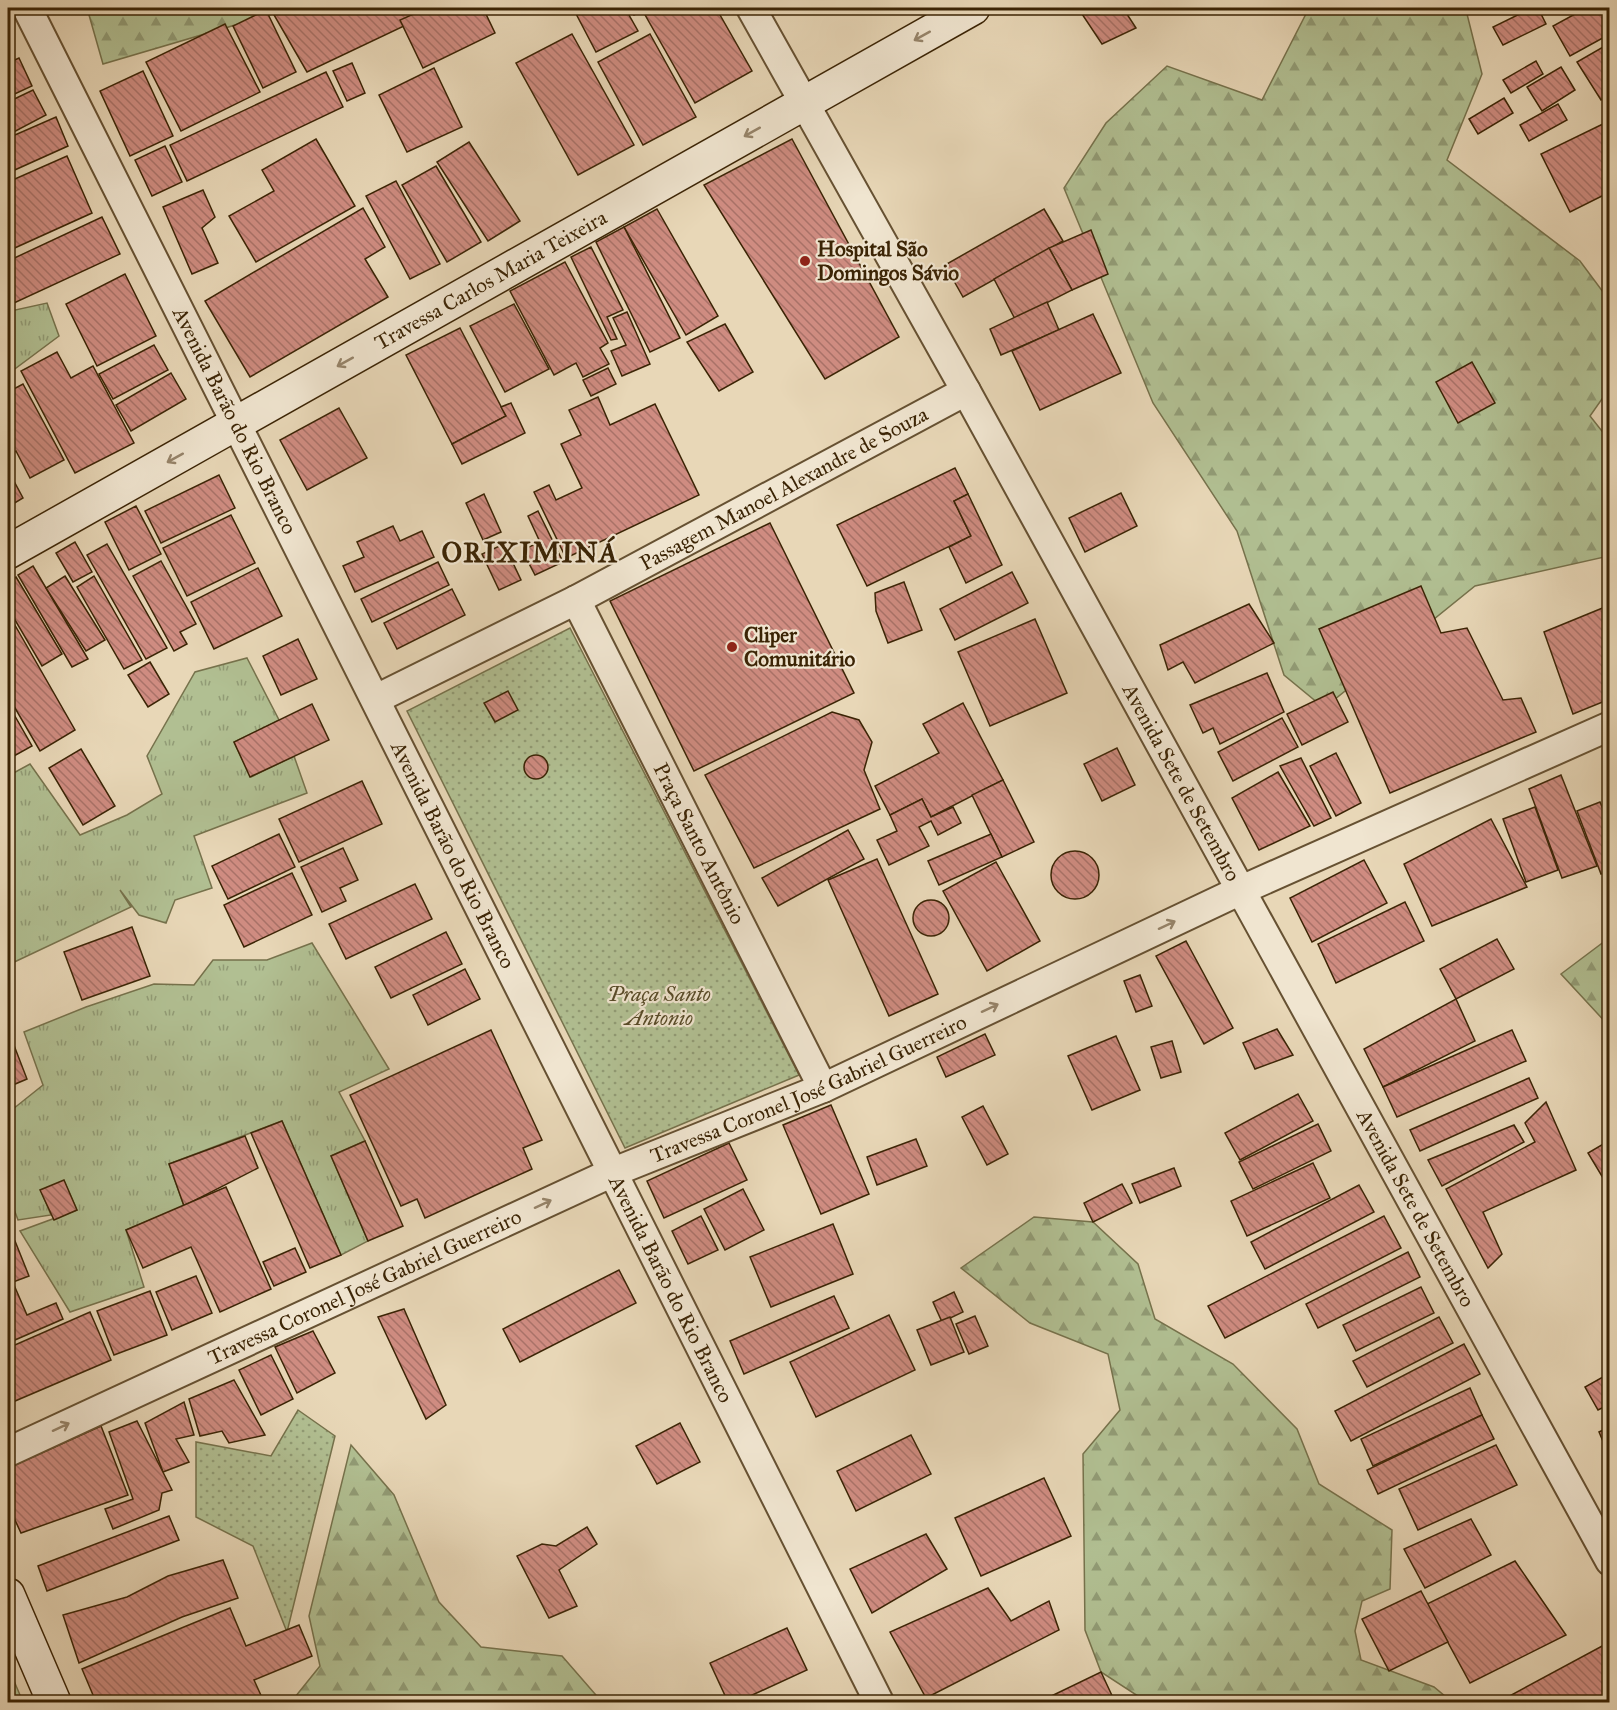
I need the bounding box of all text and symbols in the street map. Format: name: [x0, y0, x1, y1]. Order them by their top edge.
one-way arrow: [914, 30, 931, 42]
one-way arrow: [744, 126, 761, 138]
street label: Travessa Carlos Maria Teixeira: [370, 204, 611, 356]
place label: Hospital São Domingos Sávio: [817, 236, 959, 286]
marker: Hospital São Domingos Sávio: [798, 254, 812, 268]
street label: Avenida Barão do Rio Branco: [166, 302, 303, 539]
one-way arrow: [336, 357, 354, 368]
street label: Passagem Manoel Alexandre de Souza: [635, 401, 933, 576]
one-way arrow: [167, 452, 184, 464]
district label: ORIXIMINÁ: [441, 535, 619, 569]
place label: Cliper Comunitário: [744, 622, 856, 672]
marker: Cliper Comunitário: [725, 640, 739, 654]
street label: Avenida Sete de Setembro: [1116, 678, 1246, 886]
street label: Avenida Barão do Rio Branco: [385, 736, 521, 973]
street label: Praça Santo Antônio: [648, 759, 751, 929]
one-way arrow: [1157, 919, 1175, 931]
park label: Praça Santo Antonio: [607, 981, 711, 1031]
one-way arrow: [981, 1002, 999, 1014]
street label: Travessa Coronel José Gabriel Guerreiro: [646, 1009, 971, 1169]
street label: Avenida Sete de Setembro: [1351, 1104, 1481, 1312]
street label: Avenida Barão do Rio Branco: [603, 1170, 739, 1407]
one-way arrow: [533, 1198, 551, 1210]
street label: Travessa Coronel José Gabriel Guerreiro: [204, 1203, 526, 1371]
one-way arrow: [51, 1421, 69, 1433]

